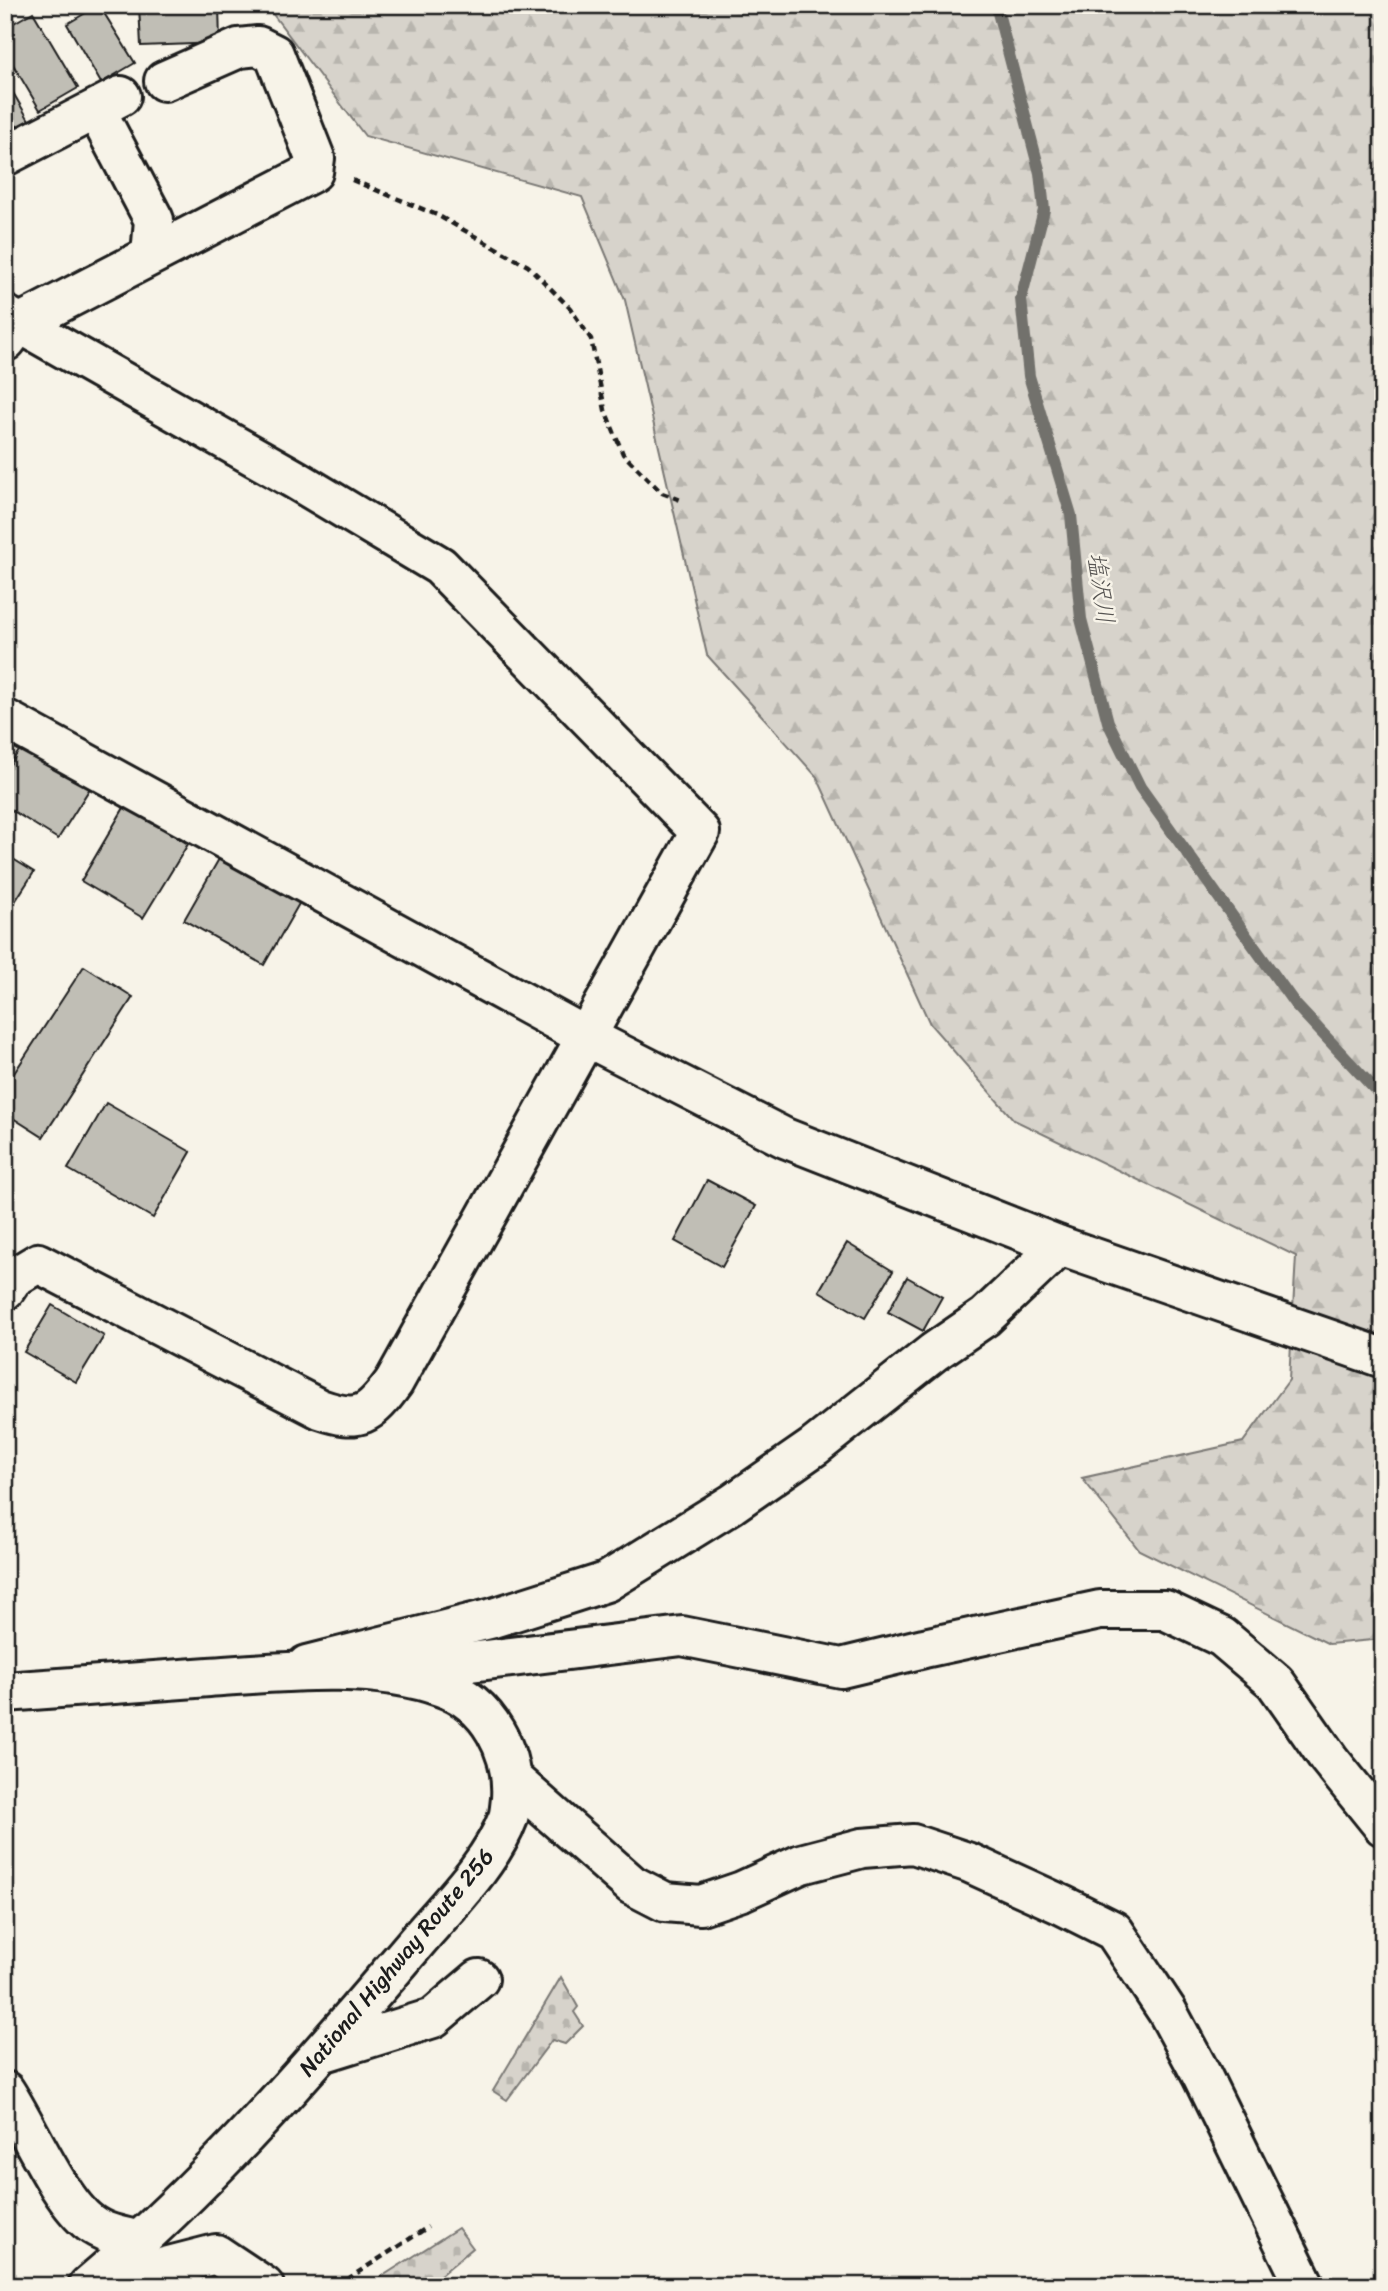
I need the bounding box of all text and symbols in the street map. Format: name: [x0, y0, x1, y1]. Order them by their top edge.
water label: 塩沢川: [1075, 549, 1127, 627]
street label: National Highway Route 256: [288, 1838, 505, 2086]

